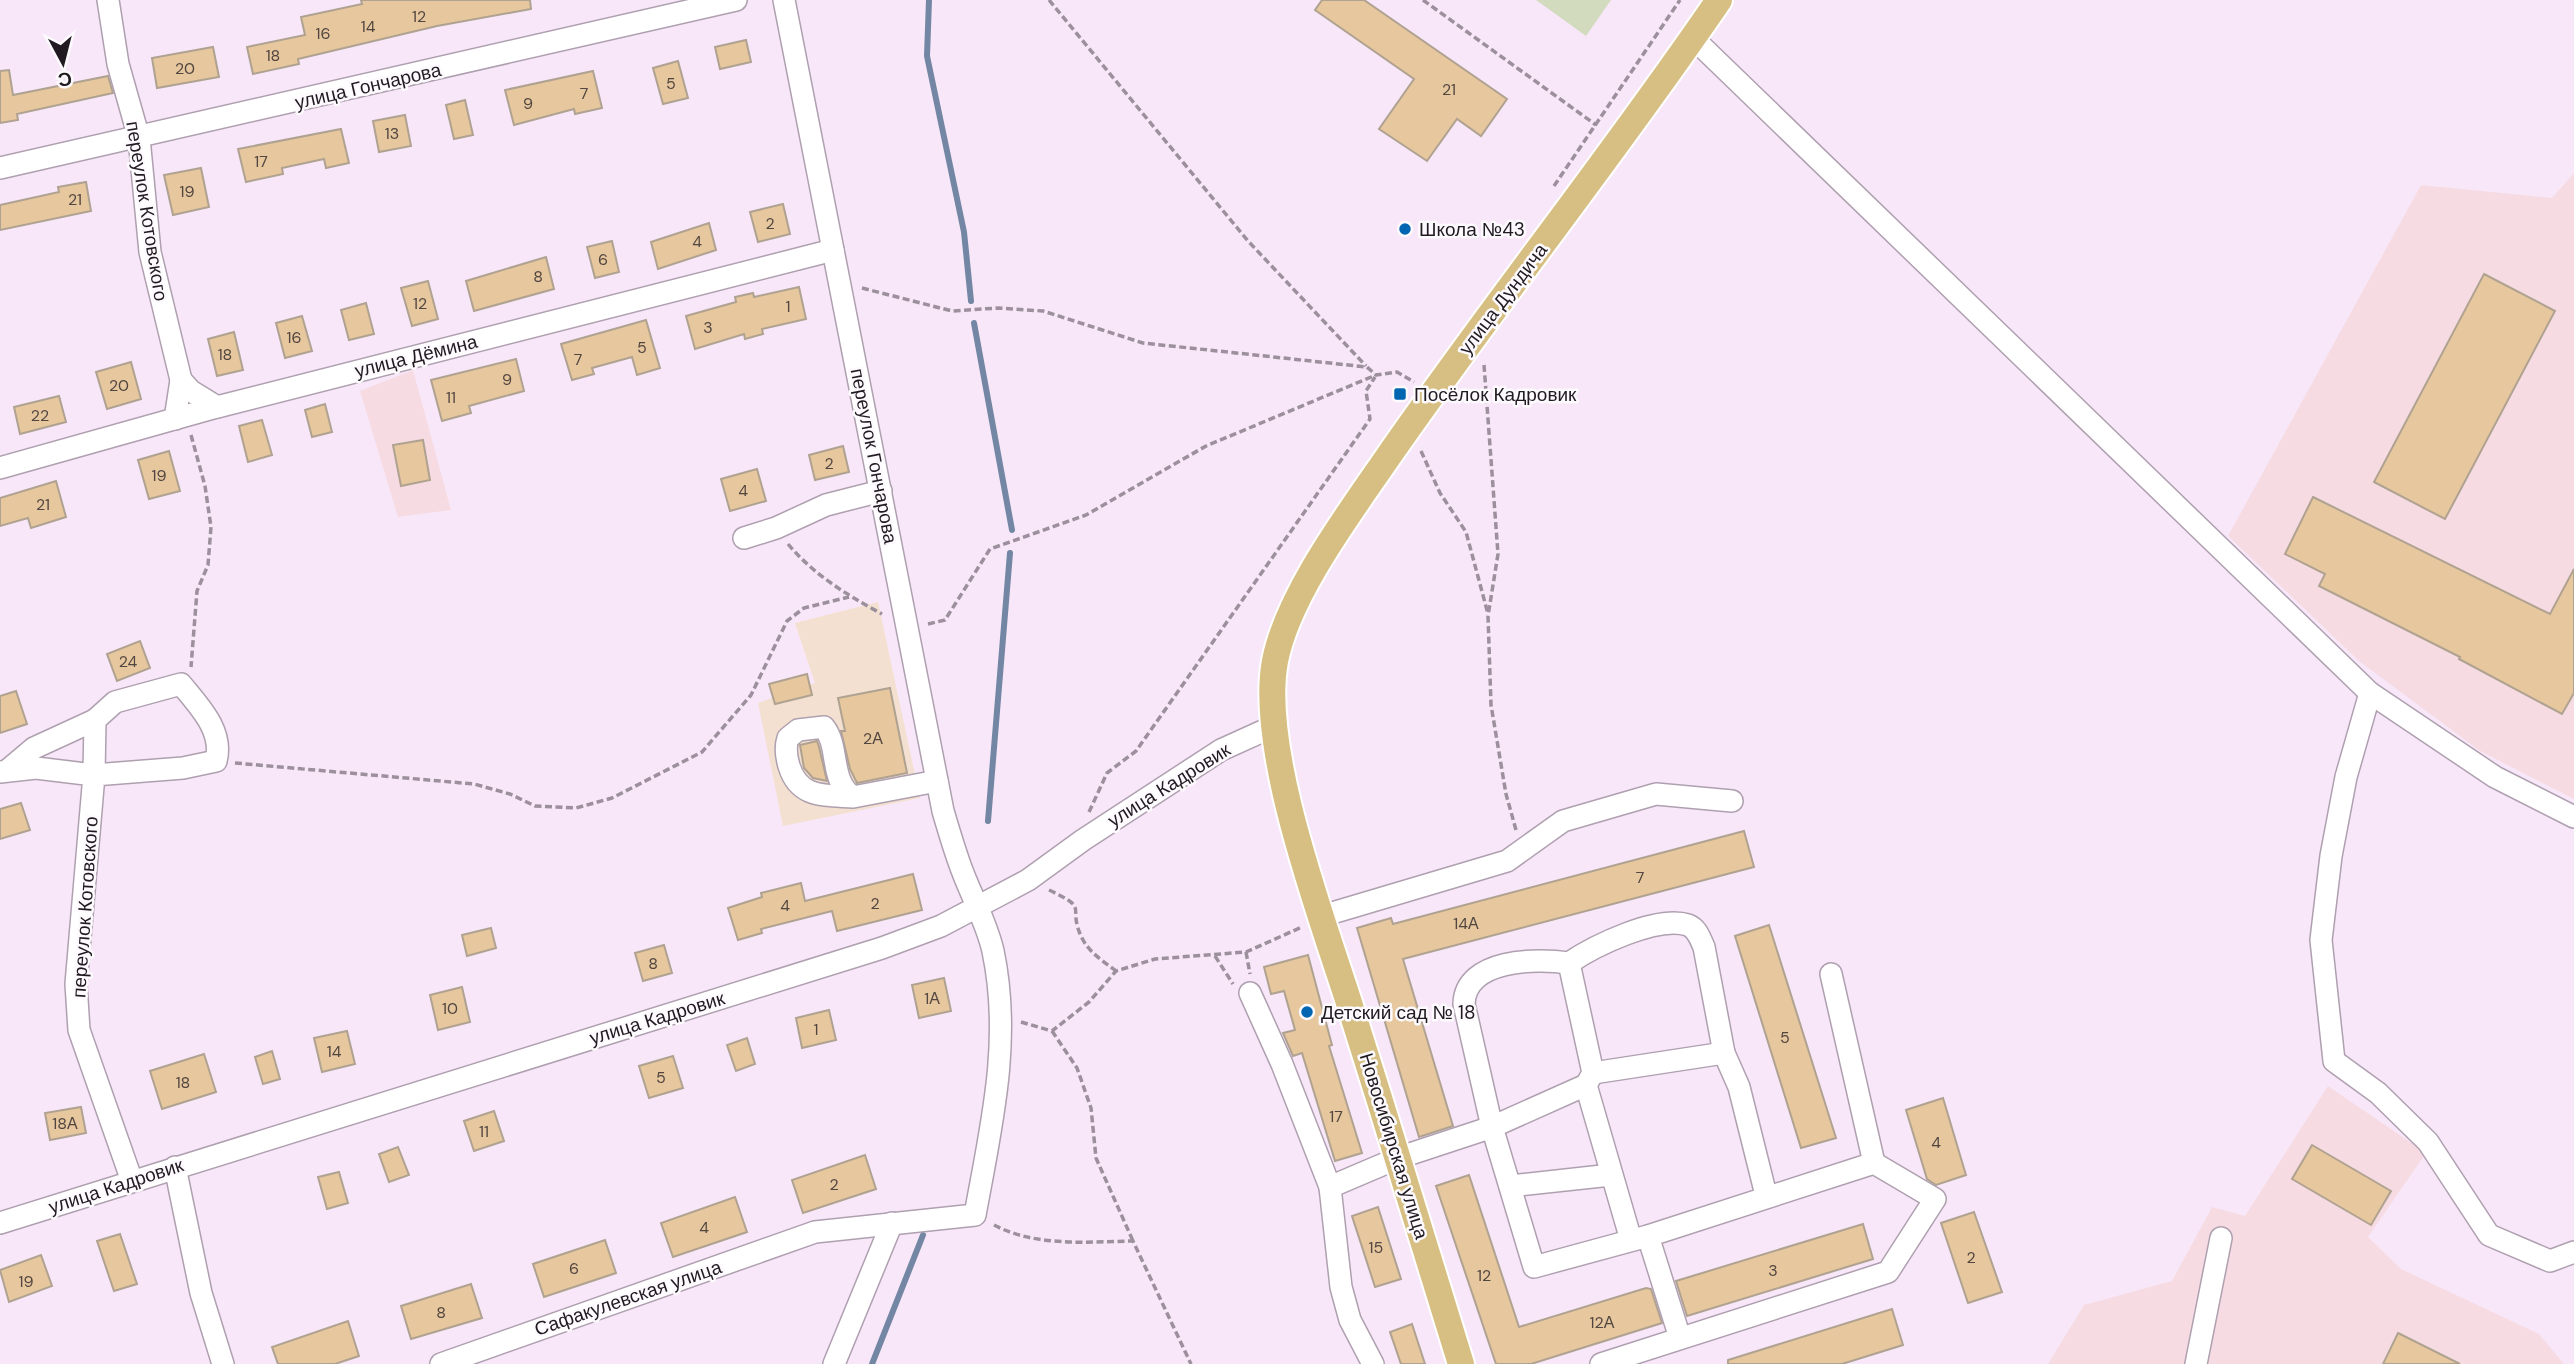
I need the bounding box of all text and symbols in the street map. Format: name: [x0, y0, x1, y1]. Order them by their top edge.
house number: 12: [412, 6, 426, 27]
house number: 14: [361, 16, 376, 37]
house number: 16: [315, 23, 331, 44]
north arrow: [28, 28, 98, 98]
house number: 18: [266, 45, 280, 66]
street label: улица Гончарова: [292, 57, 444, 115]
house number: 20: [175, 58, 195, 79]
text: С: [56, 66, 73, 93]
house number: 5: [666, 73, 676, 94]
house number: 21: [1442, 79, 1456, 100]
house number: 7: [580, 83, 588, 104]
house number: 9: [523, 93, 533, 114]
street label: переулок Котовского: [120, 119, 174, 303]
house number: 13: [385, 123, 399, 144]
house number: 17: [254, 151, 268, 172]
house number: 19: [179, 181, 195, 202]
house number: 21: [68, 189, 82, 210]
house number: 2: [765, 213, 775, 234]
place label: Школа №43: [1419, 217, 1525, 242]
marker: Школа №43: [1397, 221, 1413, 237]
house number: 4: [692, 231, 702, 252]
street label: улица Дундича: [1453, 238, 1553, 360]
house number: 6: [598, 249, 608, 270]
house number: 8: [533, 266, 543, 287]
house number: 12: [413, 293, 427, 314]
house number: 1: [786, 296, 791, 317]
house number: 3: [703, 317, 713, 338]
house number: 16: [286, 327, 302, 348]
street label: улица Дёмина: [352, 329, 480, 383]
house number: 5: [637, 337, 647, 358]
house number: 18: [218, 344, 232, 365]
house number: 7: [574, 349, 582, 370]
street label: переулок Гончарова: [845, 366, 903, 546]
house number: 9: [502, 369, 512, 390]
house number: 20: [109, 375, 129, 396]
place label: Посёлок Кадровик: [1414, 382, 1577, 407]
marker: Посёлок Кадровик: [1392, 386, 1408, 402]
house number: 11: [446, 387, 456, 408]
house number: 22: [31, 405, 49, 426]
house number: 2: [824, 453, 834, 474]
house number: 19: [151, 465, 167, 486]
house number: 4: [738, 480, 748, 501]
house number: 21: [36, 494, 50, 515]
house number: 24: [119, 651, 138, 672]
house number: 2А: [863, 728, 883, 749]
street label: улица Кадровик: [1103, 737, 1236, 833]
street label: переулок Котовского: [66, 815, 104, 999]
house number: 7: [1636, 867, 1644, 888]
house number: 2: [870, 893, 880, 914]
house number: 4: [780, 895, 790, 916]
house number: 14А: [1453, 913, 1479, 934]
house number: 8: [648, 953, 658, 974]
street label: улица Кадровик: [586, 985, 728, 1050]
house number: 1А: [924, 988, 940, 1009]
house number: 10: [442, 998, 458, 1019]
place label: Детский сад № 18: [1321, 1000, 1476, 1025]
marker: Детский сад № 18: [1299, 1004, 1315, 1020]
house number: 1: [814, 1019, 819, 1040]
house number: 5: [1780, 1027, 1790, 1048]
house number: 14: [327, 1041, 342, 1062]
street label: Новосибирская улица: [1354, 1050, 1434, 1242]
house number: 5: [656, 1067, 666, 1088]
house number: 18: [176, 1072, 190, 1093]
house number: 17: [1329, 1106, 1343, 1127]
house number: 18А: [52, 1113, 78, 1134]
house number: 11: [479, 1121, 489, 1142]
house number: 4: [1931, 1132, 1941, 1153]
street label: улица Кадровик: [45, 1152, 187, 1220]
house number: 2: [829, 1174, 839, 1195]
house number: 4: [699, 1217, 709, 1238]
house number: 15: [1369, 1237, 1383, 1258]
house number: 2: [1966, 1247, 1976, 1268]
street label: Сафакулевская улица: [531, 1254, 725, 1342]
house number: 6: [569, 1258, 579, 1279]
house number: 3: [1768, 1260, 1778, 1281]
house number: 12: [1477, 1265, 1491, 1286]
house number: 19: [18, 1271, 34, 1292]
house number: 8: [436, 1302, 446, 1323]
house number: 12А: [1590, 1312, 1615, 1333]

